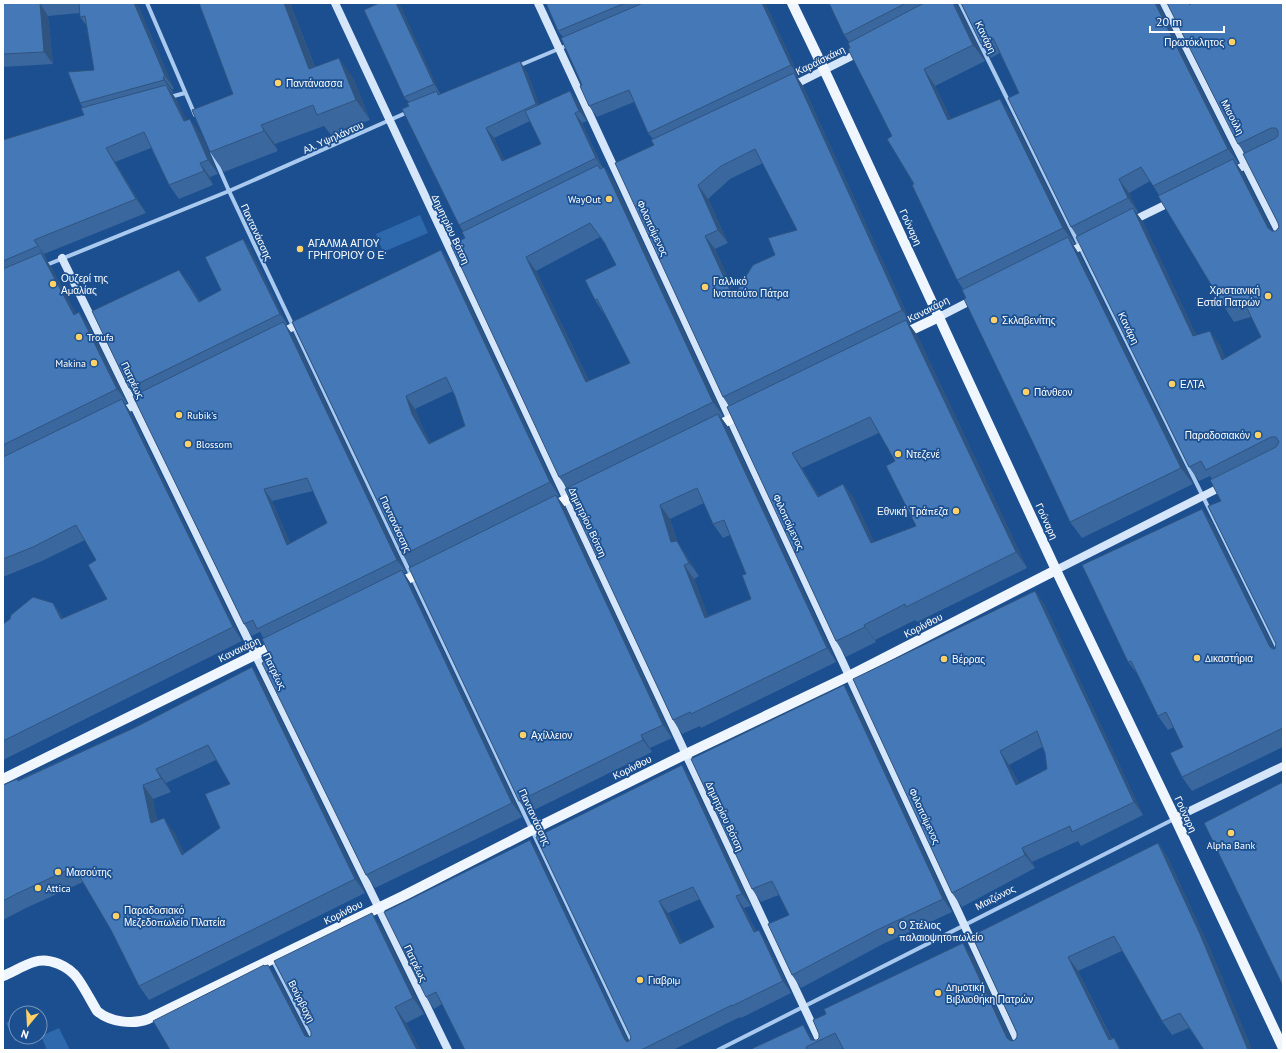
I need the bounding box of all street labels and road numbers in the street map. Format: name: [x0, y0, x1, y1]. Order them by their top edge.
street label: Κανάρη: [972, 19, 999, 56]
street label: Καραϊσκάκη: [793, 43, 847, 78]
street label: Μιαούλη: [1218, 97, 1247, 137]
street label: Αλ. Υψηλάντου: [301, 118, 366, 157]
street label: Δημητρίου Βότση: [429, 192, 472, 266]
street label: Φιλοποίμενος: [634, 198, 671, 258]
street label: Παντανάσσης: [238, 202, 275, 263]
street label: Γούναρη: [897, 207, 925, 247]
street label: Κανακάρη: [905, 293, 951, 325]
street label: Κανάρη: [1115, 310, 1142, 347]
street label: Πατρέως: [118, 360, 147, 401]
street label: Δημητρίου Βότση: [566, 485, 609, 559]
street label: Φιλοποίμενος: [770, 492, 807, 552]
street label: Παντανάσσης: [377, 494, 414, 555]
street label: Γούναρη: [1033, 501, 1061, 541]
street label: Κορίνθου: [902, 610, 945, 641]
street label: Κανακάρη: [216, 634, 262, 665]
street label: Πατρέως: [260, 651, 289, 692]
street label: Κορίνθου: [611, 752, 654, 782]
street label: Δημητρίου Βότση: [703, 779, 746, 853]
street label: Φιλοποίμενος: [906, 786, 943, 846]
street label: Παντανάσσης: [516, 787, 553, 848]
street label: Γούναρη: [1172, 794, 1200, 834]
street label: Μαιζώνος: [973, 882, 1018, 913]
street label: Κορίνθου: [322, 897, 365, 927]
street label: Πατρέως: [401, 943, 430, 984]
street label: Βούρβαχη: [285, 978, 318, 1025]

